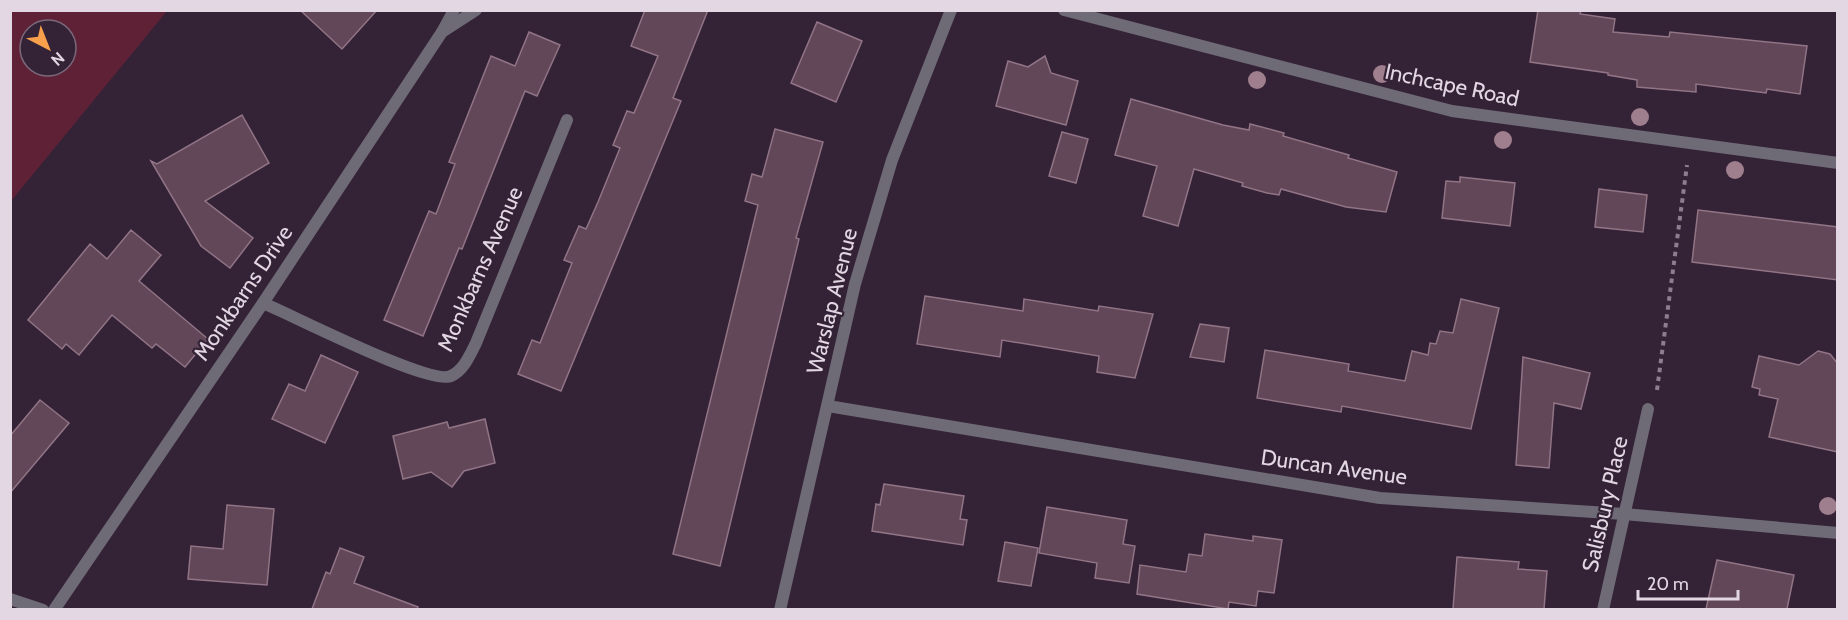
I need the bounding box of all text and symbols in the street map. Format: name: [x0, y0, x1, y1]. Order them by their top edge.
north arrow: [18, 18, 78, 78]
text: N: [47, 48, 68, 70]
street label: Inchcape Road: [1383, 58, 1521, 112]
street label: Monkbarns Avenue: [432, 182, 528, 356]
street label: Monkbarns Drive: [188, 220, 298, 366]
street label: Warslap Avenue: [801, 225, 863, 377]
street label: Salisbury Place: [1576, 434, 1634, 574]
street label: Duncan Avenue: [1259, 443, 1409, 491]
scale bar: [1638, 563, 1738, 601]
text: 20 m: [1647, 573, 1689, 595]

